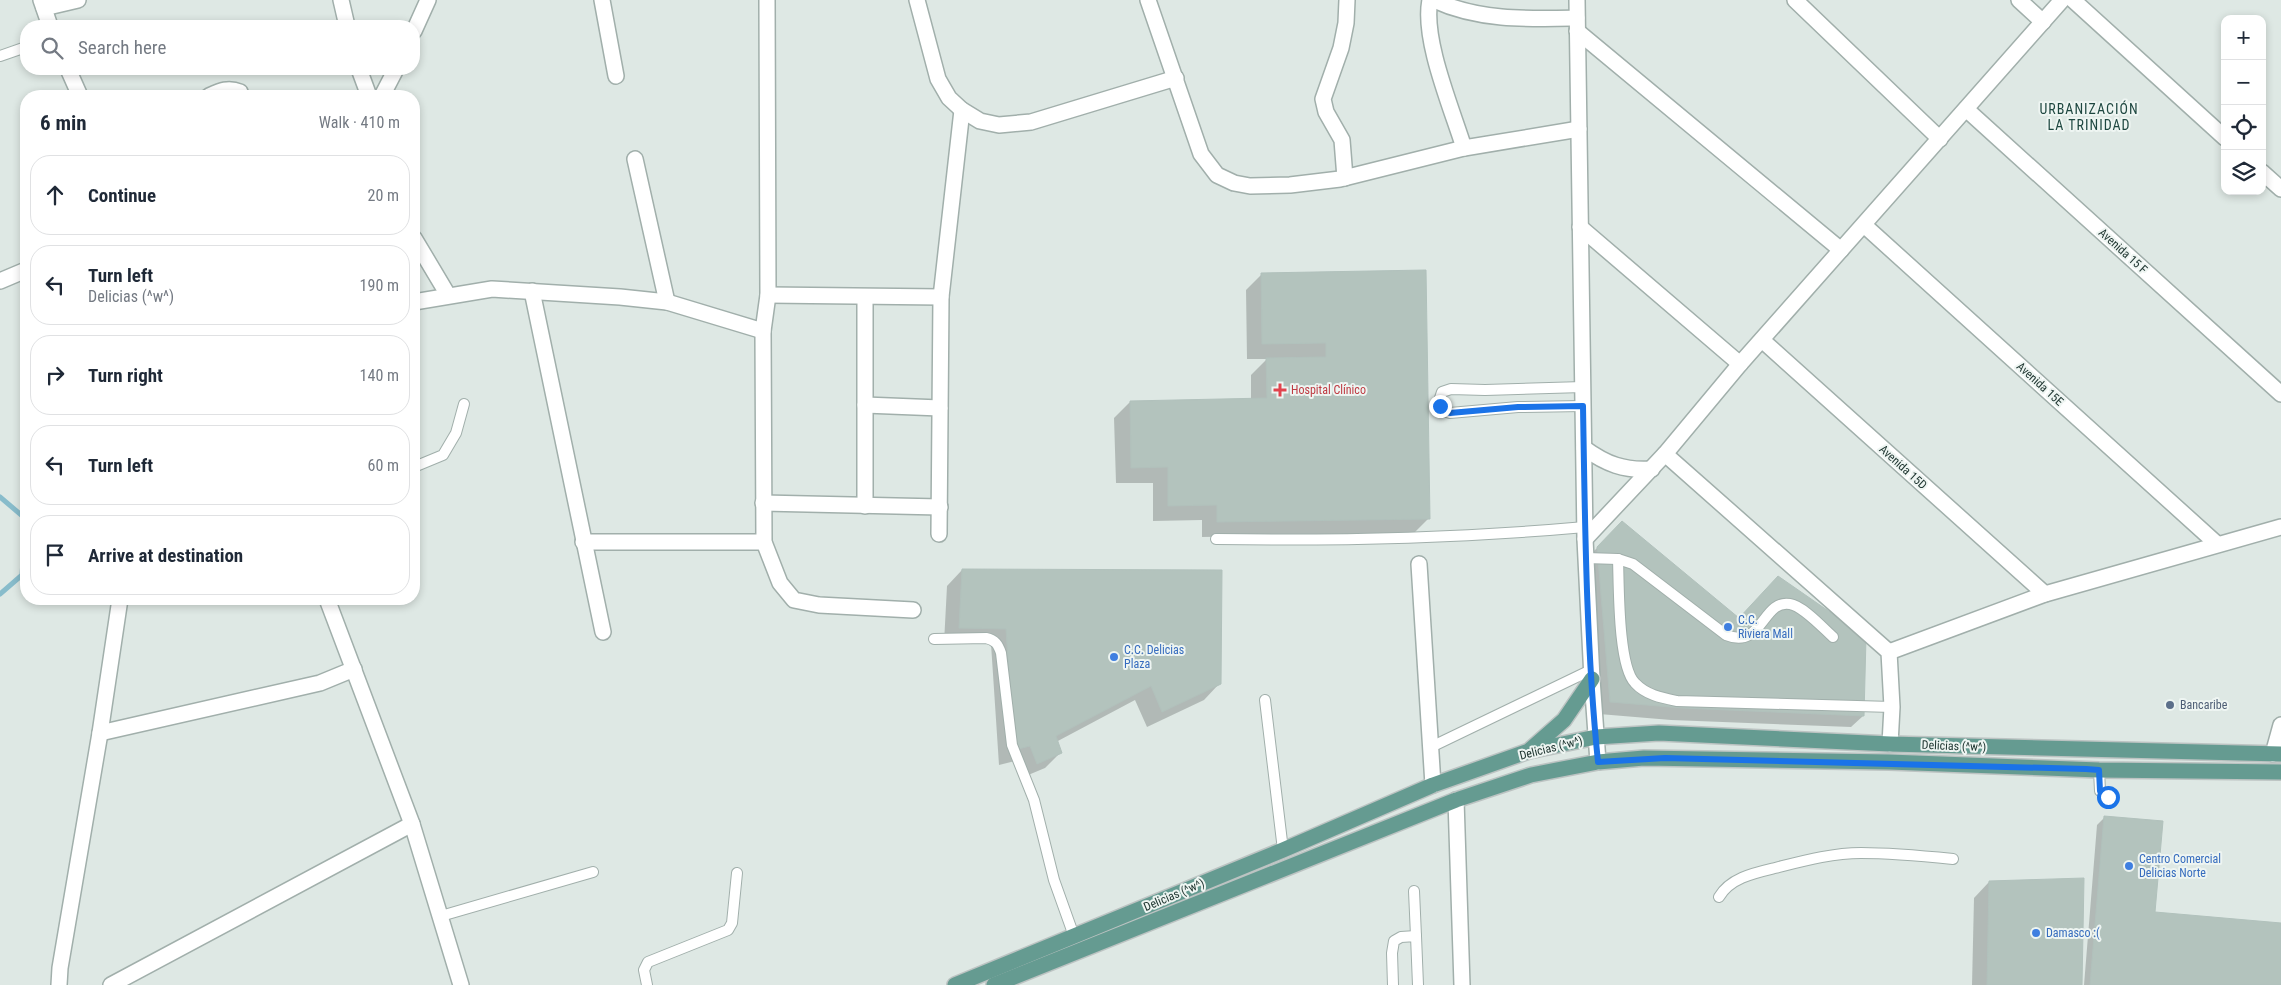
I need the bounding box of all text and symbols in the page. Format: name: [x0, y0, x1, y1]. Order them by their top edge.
map controls: [2221, 15, 2266, 195]
button: +: [2221, 15, 2266, 60]
search box: [20, 20, 420, 75]
icon: search: [38, 34, 66, 62]
text: Search here: [78, 36, 166, 59]
button: −: [2221, 60, 2266, 105]
district label: URBANIZACIÓN LA TRINIDAD: [2039, 100, 2139, 133]
button: locate: [2221, 105, 2266, 150]
text: 6 min: [40, 111, 87, 135]
text: Walk · 410 m: [319, 113, 400, 132]
button: layers: [2221, 150, 2266, 195]
icon: ahead: [41, 181, 69, 209]
text: Continue: [88, 184, 156, 207]
text: 20 m: [367, 186, 399, 205]
street label: Avenida 15 F: [2096, 225, 2150, 277]
text: Turn left: [88, 264, 153, 287]
icon: left: [41, 271, 69, 299]
text: 190 m: [360, 276, 399, 295]
text: Delicias (^w^): [88, 287, 174, 306]
street label: Avenida 15E: [2014, 359, 2066, 409]
icon: right: [41, 361, 69, 389]
text: Turn right: [88, 364, 163, 387]
text: 140 m: [360, 366, 399, 385]
marker: Hospital Clínico: [1273, 383, 1287, 397]
place label: Hospital Clínico: [1291, 383, 1366, 397]
route end: [1429, 395, 1452, 418]
street label: Avenida 15D: [1876, 442, 1930, 492]
icon: left: [41, 451, 69, 479]
text: Turn left: [88, 454, 153, 477]
text: 60 m: [367, 456, 399, 475]
icon: arrive: [41, 541, 69, 569]
text: Arrive at destination: [88, 544, 243, 567]
place label: C.C. Riviera Mall: [1738, 613, 1793, 641]
marker: C.C. Riviera Mall: [1722, 621, 1734, 633]
place label: C.C. Delicias Plaza: [1124, 643, 1184, 671]
marker: C.C. Delicias Plaza: [1108, 651, 1120, 663]
place label: Bancaribe: [2180, 698, 2228, 712]
marker: Bancaribe: [2164, 699, 2176, 711]
street label: Delicias (^w^): [1518, 733, 1584, 763]
street label: Delicias (^w^): [1921, 738, 1987, 754]
route start: [2097, 786, 2120, 809]
place label: Centro Comercial Delicias Norte: [2139, 852, 2221, 880]
marker: Centro Comercial Delicias Norte: [2123, 860, 2135, 872]
street label: Delicias (^w^): [1142, 876, 1206, 914]
place label: Damasco :(: [2046, 926, 2100, 940]
marker: Damasco :(: [2030, 927, 2042, 939]

